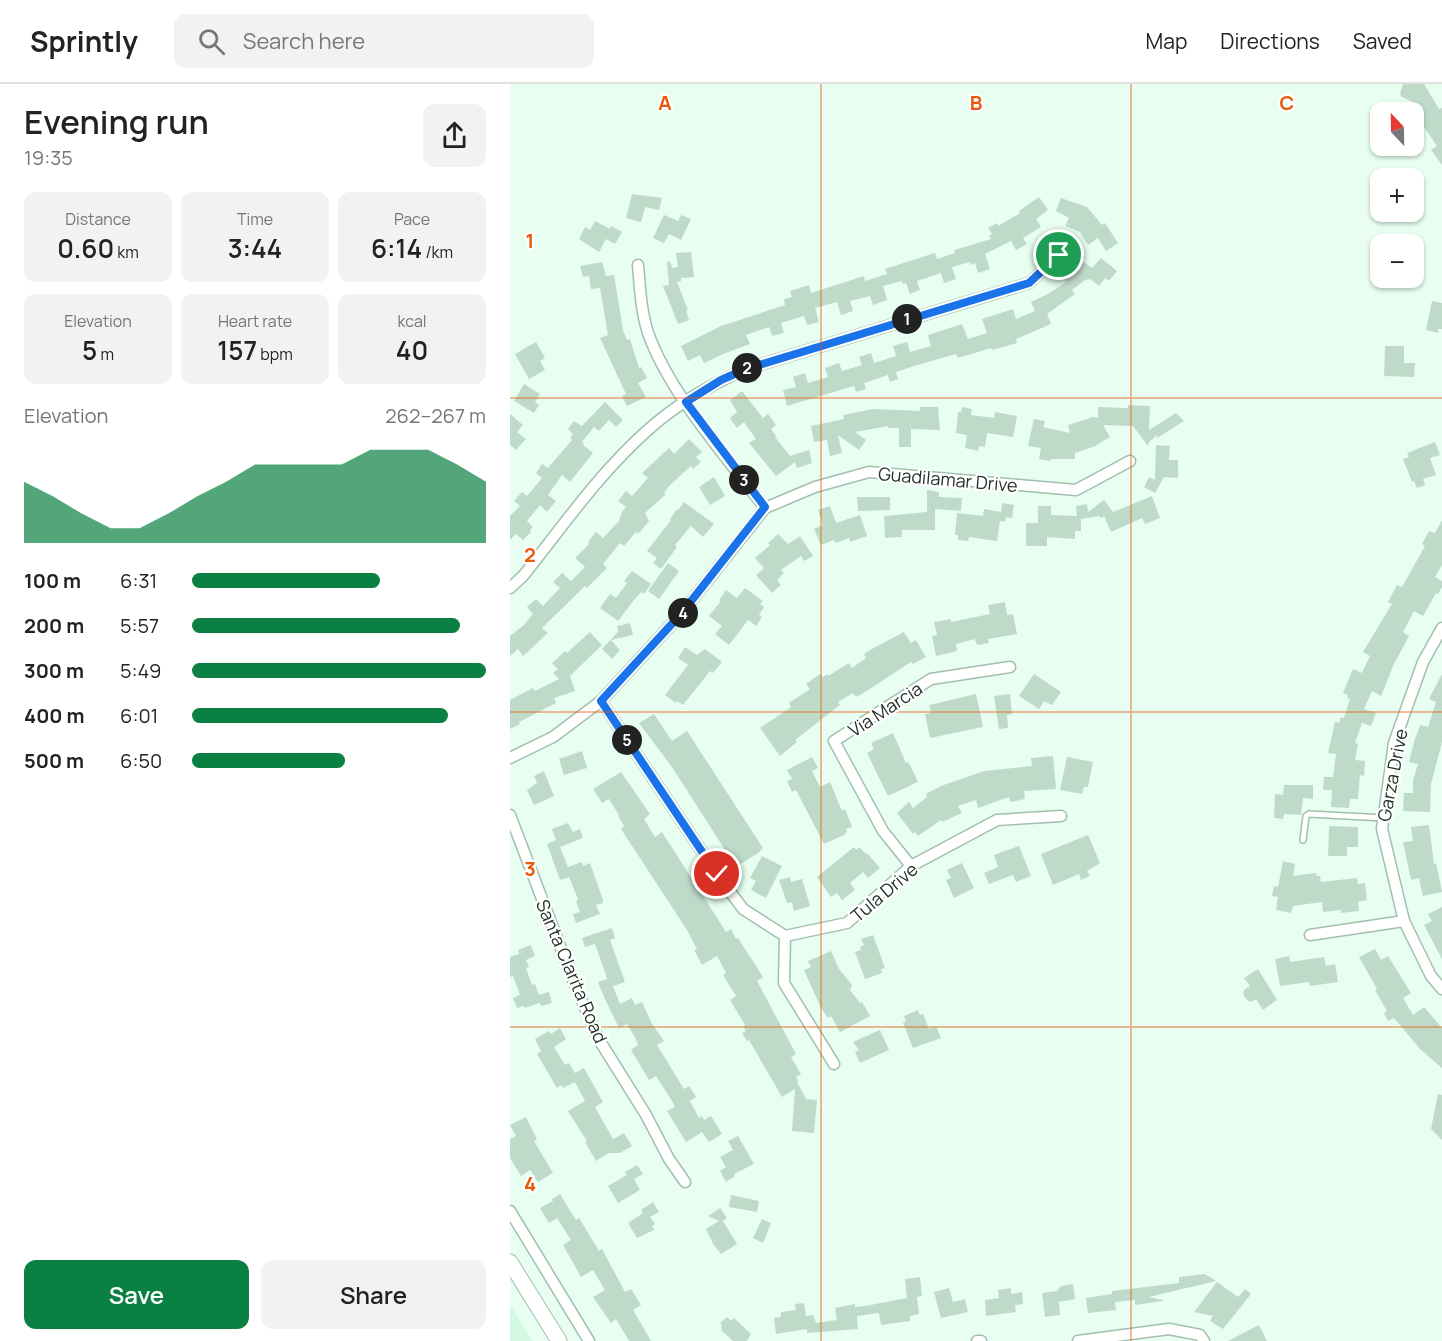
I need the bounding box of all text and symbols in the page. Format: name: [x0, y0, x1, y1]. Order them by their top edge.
search box: [174, 14, 594, 68]
text: Sprintly: [30, 22, 138, 60]
icon: search: [195, 25, 228, 58]
text: Search here: [243, 26, 365, 56]
text: Map: [1146, 27, 1187, 55]
text: Directions: [1220, 27, 1320, 55]
text: Saved: [1353, 27, 1412, 55]
text: A: [658, 89, 672, 116]
text: B: [970, 89, 983, 116]
text: C: [1280, 89, 1294, 116]
text: Evening run: [24, 99, 209, 144]
north arrow: [1370, 102, 1424, 156]
map controls: [1370, 102, 1424, 288]
button: share: [423, 104, 486, 167]
text: 19:35: [24, 144, 73, 171]
button: +: [1370, 168, 1424, 222]
text: Distance: [65, 208, 131, 230]
text: Time: [237, 208, 273, 230]
text: Pace: [394, 208, 430, 230]
text: 1: [526, 227, 534, 254]
pin: [1033, 229, 1084, 280]
text: 0.60: [57, 230, 114, 266]
text: 3:44: [228, 230, 282, 266]
text: 6:14: [371, 230, 422, 266]
button: −: [1370, 234, 1424, 288]
icon: arrive: [1042, 238, 1075, 271]
text: km: [114, 241, 139, 263]
text: /km: [422, 241, 453, 263]
pin: 1: [892, 304, 922, 334]
text: 1: [903, 308, 911, 330]
text: Elevation: [64, 310, 132, 332]
text: Heart rate: [218, 310, 292, 332]
text: kcal: [397, 310, 427, 332]
text: 5: [82, 332, 97, 368]
text: 157: [217, 332, 257, 368]
text: 40: [396, 332, 428, 368]
text: m: [97, 343, 114, 365]
text: bpm: [257, 343, 293, 365]
pin: 2: [732, 353, 762, 383]
text: 2: [742, 357, 752, 379]
text: Elevation: [24, 402, 108, 429]
text: 262–267 m: [385, 402, 486, 429]
street label: Guadilamar Drive: [877, 461, 1019, 497]
pin: 3: [729, 465, 759, 495]
text: 3: [739, 469, 749, 491]
text: 2: [524, 541, 536, 568]
text: 100 m: [24, 567, 81, 594]
text: 6:31: [120, 567, 157, 594]
pin: 4: [668, 598, 698, 628]
text: 4: [678, 602, 688, 624]
text: 200 m: [24, 612, 84, 639]
text: 5:57: [120, 612, 159, 639]
text: 300 m: [24, 657, 84, 684]
text: 5:49: [120, 657, 162, 684]
street label: Via Marcia: [843, 676, 927, 742]
text: 400 m: [24, 702, 84, 729]
text: 6:01: [120, 702, 158, 729]
pin: 5: [612, 725, 642, 755]
street label: Garza Drive: [1371, 727, 1413, 823]
text: 5: [622, 729, 632, 751]
text: 500 m: [24, 747, 84, 774]
text: 6:50: [120, 747, 162, 774]
pin: [691, 848, 742, 899]
text: 3: [524, 855, 536, 882]
icon: check: [700, 857, 733, 890]
street label: Tula Drive: [845, 857, 923, 927]
street label: Santa Clarita Road: [531, 896, 613, 1046]
text: 4: [524, 1170, 536, 1197]
button: Save: [24, 1260, 249, 1329]
button: Share: [261, 1260, 486, 1329]

